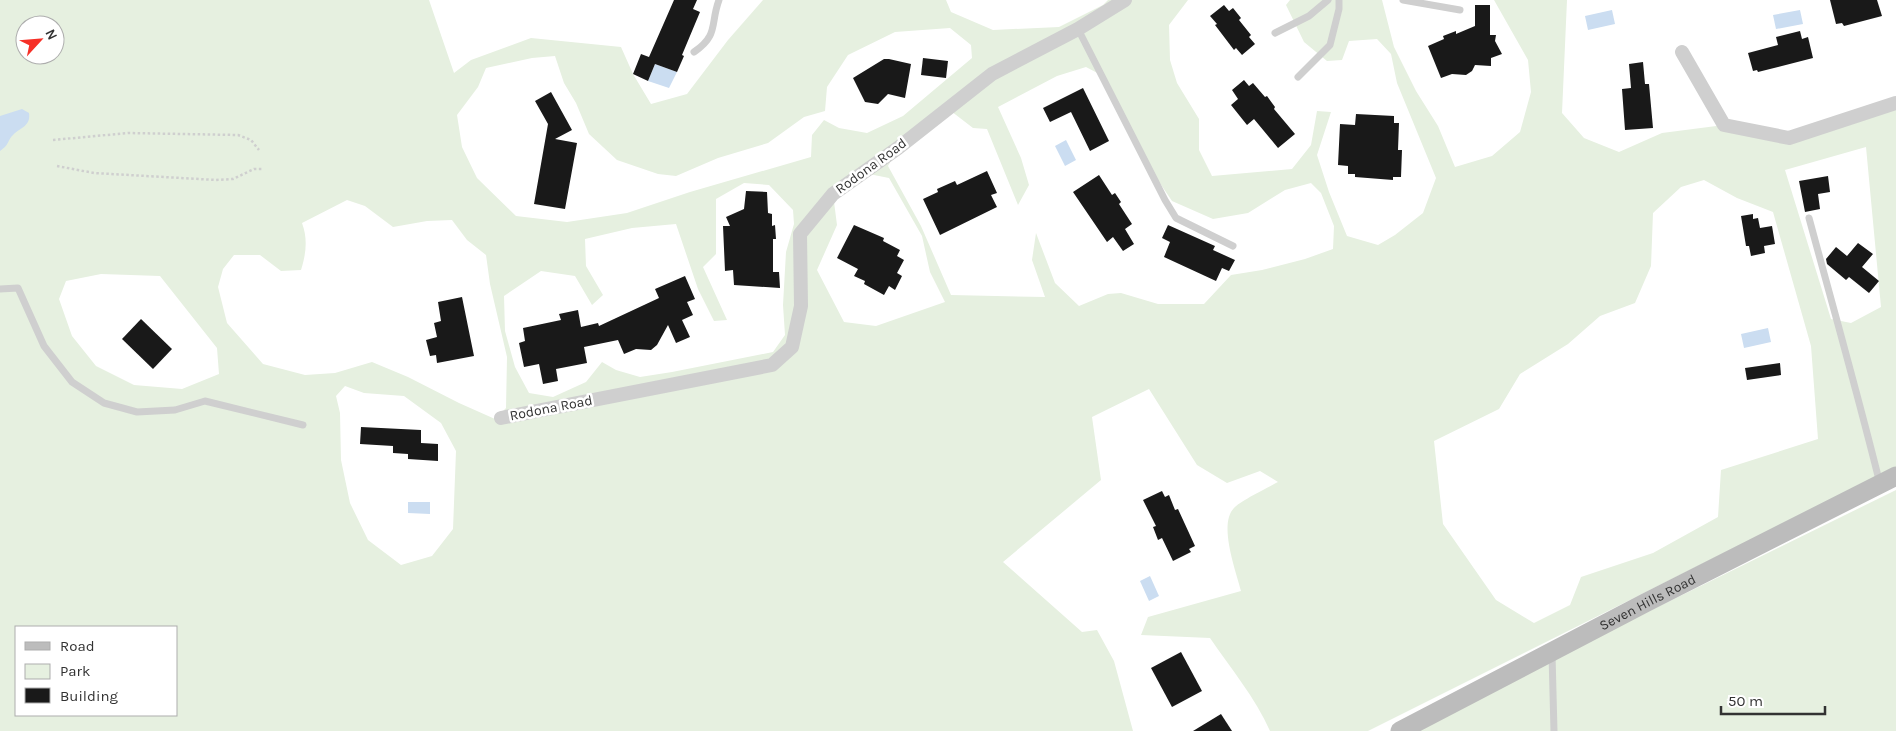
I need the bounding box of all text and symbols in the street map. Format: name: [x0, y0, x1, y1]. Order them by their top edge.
north arrow: [15, 15, 65, 65]
text: N: [41, 26, 61, 43]
street label: Rodona Road: [832, 134, 910, 198]
street label: Rodona Road: [508, 392, 594, 424]
street label: Seven Hills Road: [1596, 570, 1698, 634]
legend: [15, 626, 178, 716]
text: Road: [60, 637, 95, 655]
text: Park: [60, 662, 90, 680]
scale bar: [1721, 684, 1825, 716]
text: Building: [60, 687, 118, 705]
text: 50 m: [1728, 692, 1763, 710]

